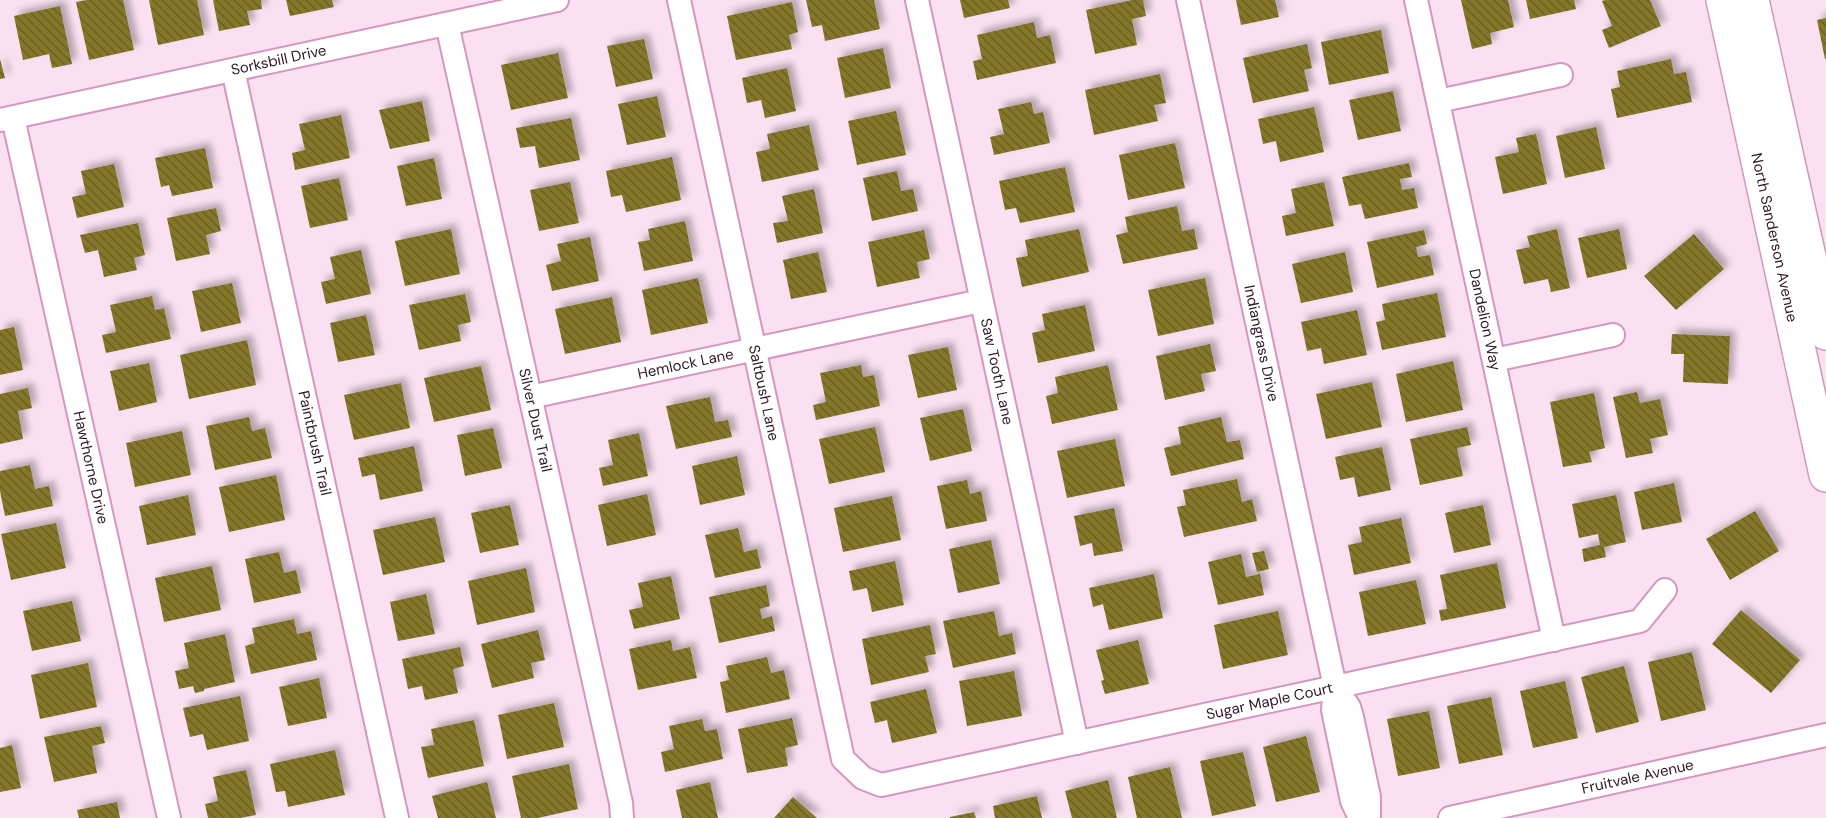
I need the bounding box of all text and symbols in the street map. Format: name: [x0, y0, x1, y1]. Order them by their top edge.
street label: Sorksbill Drive: [229, 40, 328, 80]
street label: North Sanderson Avenue: [1746, 151, 1803, 324]
street label: Dandelion Way: [1464, 267, 1506, 373]
street label: Indiangrass Drive: [1239, 283, 1284, 403]
street label: Saw Tooth Lane: [976, 316, 1018, 427]
street label: Saltbush Lane: [744, 343, 784, 443]
street label: Hemlock Lane: [636, 344, 735, 384]
street label: Silver Dust Trail: [514, 367, 557, 474]
street label: Paintbrush Trail: [294, 389, 336, 497]
street label: Hawthorne Drive: [69, 409, 113, 526]
street label: Sugar Maple Court: [1204, 678, 1335, 724]
street label: Fruitvale Avenue: [1580, 755, 1695, 799]

